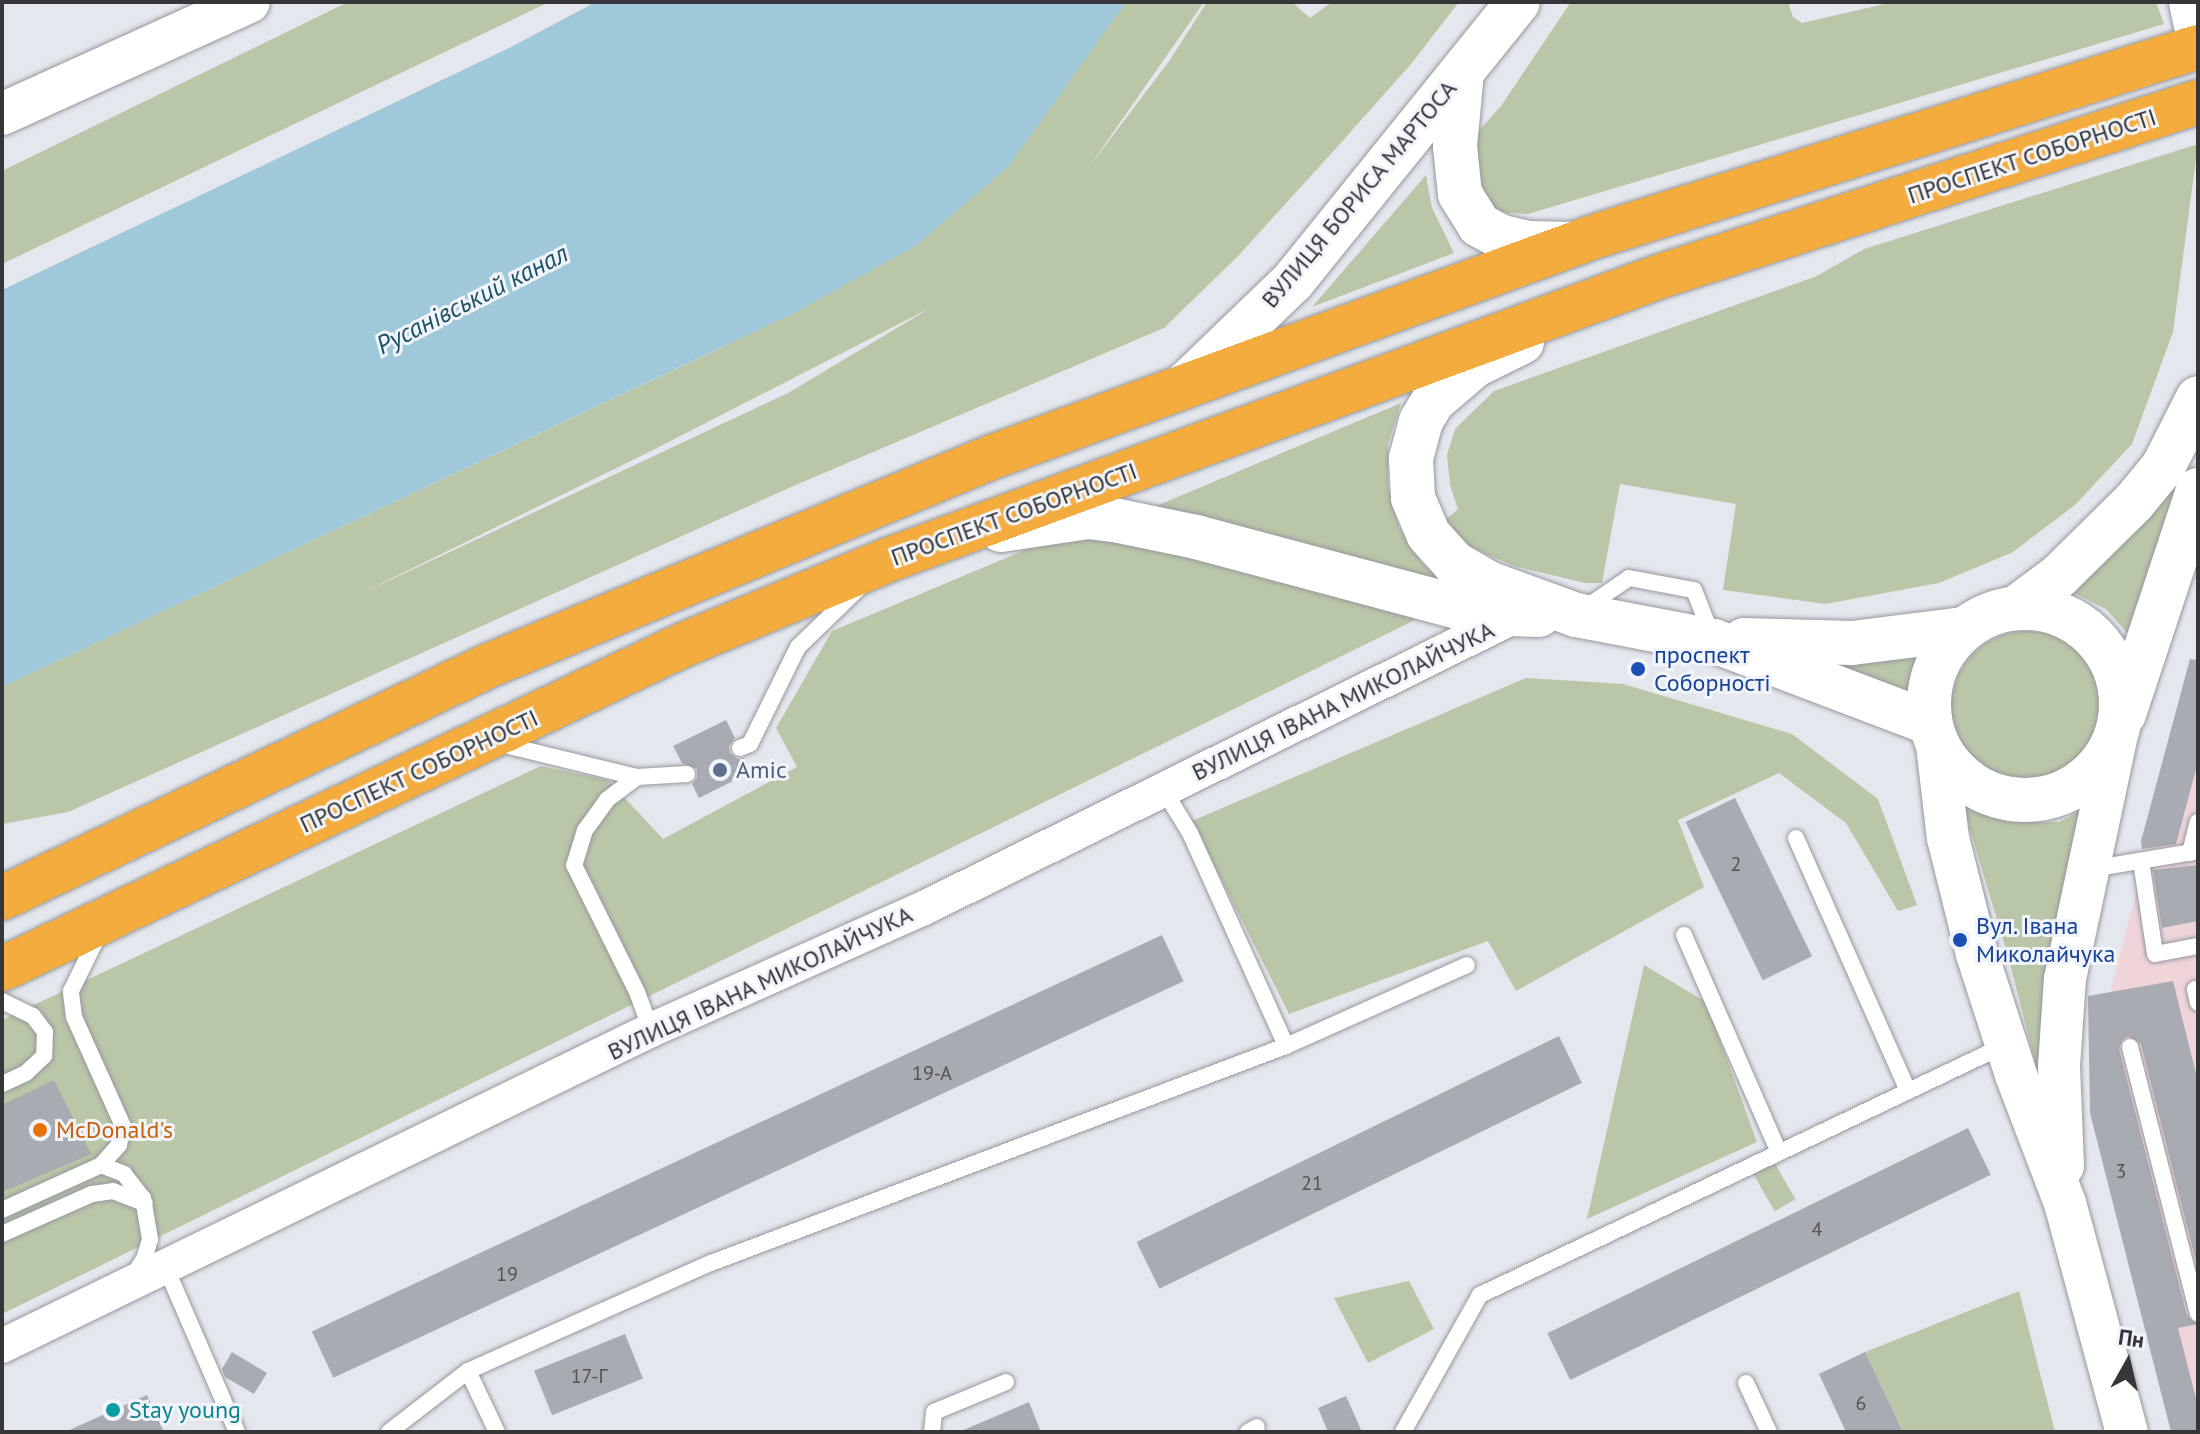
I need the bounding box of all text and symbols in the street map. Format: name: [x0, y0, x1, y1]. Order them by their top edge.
street label: ВУЛИЦЯ БОРИСА МАРТОСА: [1255, 74, 1463, 314]
street label: ПРОСПЕКТ СОБОРНОСТІ: [1904, 102, 2160, 210]
water label: Русанівський канал: [371, 237, 573, 361]
street label: ПРОСПЕКТ СОБОРНОСТІ: [887, 456, 1141, 572]
street label: ВУЛИЦЯ ІВАНА МИКОЛАЙЧУКА: [1187, 615, 1499, 787]
place label: проспект Соборності: [1654, 641, 1771, 697]
marker: проспект Соборності: [1629, 660, 1647, 678]
street label: ПРОСПЕКТ СОБОРНОСТІ: [295, 703, 543, 839]
place label: Amic: [736, 756, 787, 784]
marker: Amic: [711, 761, 729, 779]
house number: 2: [1731, 852, 1741, 876]
street label: ВУЛИЦЯ ІВАНА МИКОЛАЙЧУКА: [603, 899, 917, 1067]
place label: Вул. Івана Миколайчука: [1976, 912, 2115, 968]
marker: Вул. Івана Миколайчука: [1951, 931, 1969, 949]
house number: 19-А: [912, 1061, 952, 1085]
place label: McDonald's: [56, 1116, 173, 1144]
marker: McDonald's: [31, 1121, 49, 1139]
house number: 3: [2116, 1159, 2126, 1183]
house number: 21: [1301, 1171, 1323, 1195]
house number: 4: [1812, 1217, 1822, 1241]
house number: 19: [496, 1262, 518, 1286]
north arrow: [2088, 1322, 2168, 1402]
text: Пн: [2117, 1323, 2146, 1354]
house number: 17-Г: [571, 1364, 607, 1388]
house number: 6: [1856, 1391, 1866, 1415]
place label: Stay young: [129, 1396, 242, 1424]
marker: Stay young: [104, 1401, 122, 1419]

